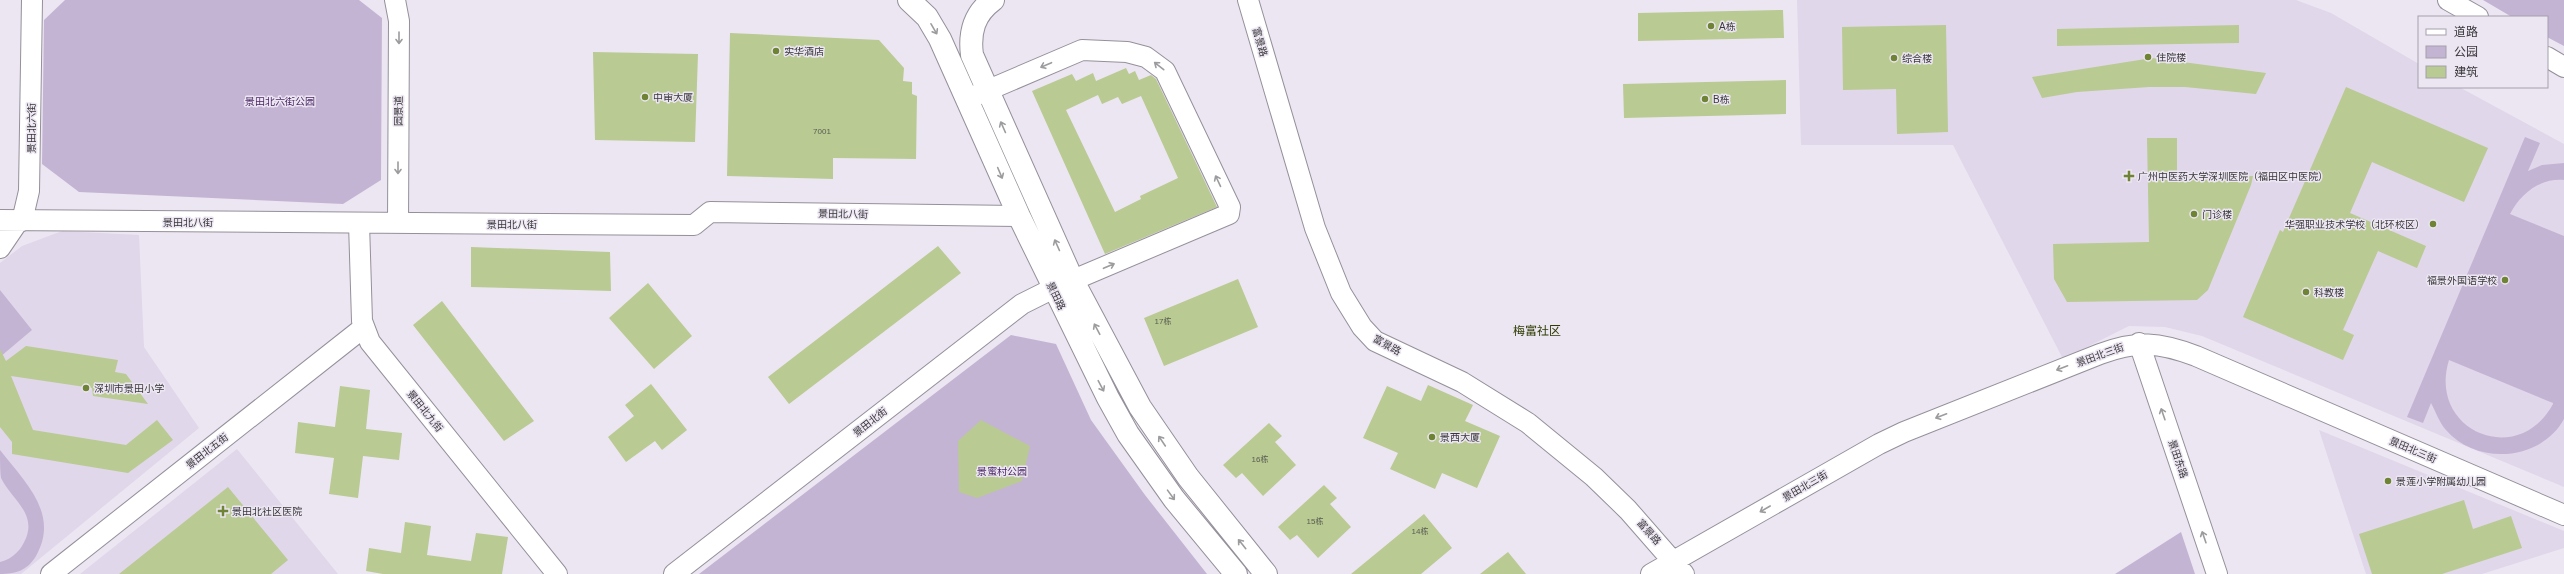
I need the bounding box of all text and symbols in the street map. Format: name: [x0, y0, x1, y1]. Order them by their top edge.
legend: [2418, 16, 2548, 88]
marker: A栋: [1706, 21, 1716, 31]
place label: A栋: [1719, 21, 1736, 32]
one-way arrow: [931, 23, 939, 35]
text: 道路: [2454, 25, 2478, 39]
street label: 富景路: [1251, 26, 1269, 58]
one-way arrow: [395, 31, 403, 44]
text: 公园: [2454, 45, 2478, 59]
marker: 实华酒店: [771, 46, 781, 56]
place label: 实华酒店: [784, 46, 824, 57]
marker: 住院楼: [2143, 52, 2153, 62]
place label: 住院楼: [2156, 52, 2186, 63]
marker: 综合楼: [1889, 53, 1899, 63]
place label: 综合楼: [1902, 53, 1932, 64]
one-way arrow: [1153, 61, 1164, 70]
one-way arrow: [1041, 62, 1053, 70]
text: 建筑: [2454, 65, 2478, 79]
marker: 中审大厦: [640, 92, 650, 102]
place label: 中审大厦: [653, 92, 693, 103]
marker: B栋: [1700, 94, 1710, 104]
place label: B栋: [1713, 94, 1730, 105]
park label: 景田北六街公园: [245, 96, 315, 107]
street label: 园景道: [393, 96, 404, 126]
street label: 景田北六街: [26, 103, 37, 153]
one-way arrow: [999, 121, 1006, 133]
house number: 7001: [813, 127, 831, 136]
one-way arrow: [394, 161, 402, 174]
one-way arrow: [997, 167, 1004, 179]
marker: 广州中医药大学深圳医院（福田区中医院）: [2123, 170, 2135, 182]
place label: 广州中医药大学深圳医院（福田区中医院）: [2138, 171, 2328, 182]
one-way arrow: [1214, 175, 1221, 187]
street label: 景田北八街: [818, 208, 868, 220]
marker: 门诊楼: [2189, 209, 2199, 219]
place label: 门诊楼: [2202, 209, 2232, 220]
street label: 景田北八街: [163, 217, 213, 228]
street label: 景田北八街: [487, 219, 537, 230]
place label: 华强职业技术学校（北环校区）: [2285, 219, 2425, 230]
marker: 华强职业技术学校（北环校区）: [2428, 219, 2438, 229]
one-way arrow: [1052, 240, 1060, 252]
one-way arrow: [1102, 261, 1114, 269]
place label: 福景外国语学校: [2427, 275, 2497, 286]
marker: 福景外国语学校: [2500, 275, 2510, 285]
street label: 景田路: [1044, 280, 1068, 312]
marker: 科教楼: [2301, 287, 2311, 297]
place label: 科教楼: [2314, 287, 2344, 298]
house number: 17栋: [1155, 316, 1171, 326]
one-way arrow: [1093, 323, 1100, 335]
district label: 梅富社区: [1513, 324, 1561, 338]
street label: 富景路: [1371, 333, 1403, 357]
street label: 景田北三街: [2075, 341, 2125, 369]
one-way arrow: [2057, 365, 2069, 373]
one-way arrow: [1098, 380, 1106, 392]
marker: 深圳市景田小学: [81, 383, 91, 393]
place label: 深圳市景田小学: [94, 383, 164, 394]
street label: 景田北九街: [405, 388, 445, 434]
street label: 景田北街: [851, 405, 889, 439]
one-way arrow: [2158, 408, 2166, 420]
one-way arrow: [1936, 412, 1948, 420]
street label: 景田北五街: [184, 431, 230, 471]
marker: 景西大厦: [1427, 432, 1437, 442]
place label: 景西大厦: [1440, 432, 1480, 443]
street label: 景田北三街: [2388, 435, 2438, 465]
one-way arrow: [1158, 436, 1166, 447]
street label: 景田东路: [2166, 438, 2190, 480]
house number: 16栋: [1252, 454, 1268, 464]
park label: 景蜜村公园: [977, 466, 1027, 477]
street label: 景田北三街: [1781, 469, 1829, 503]
marker: 景莲小学附属幼儿园: [2383, 476, 2393, 486]
place label: 景莲小学附属幼儿园: [2396, 476, 2486, 487]
one-way arrow: [1167, 490, 1175, 501]
marker: 景田北社区医院: [217, 505, 229, 517]
place label: 景田北社区医院: [232, 506, 302, 517]
one-way arrow: [1759, 506, 1771, 513]
house number: 15栋: [1307, 516, 1323, 526]
street label: 富景路: [1635, 517, 1663, 547]
house number: 14栋: [1412, 526, 1428, 536]
one-way arrow: [2200, 531, 2207, 544]
one-way arrow: [1237, 539, 1246, 549]

